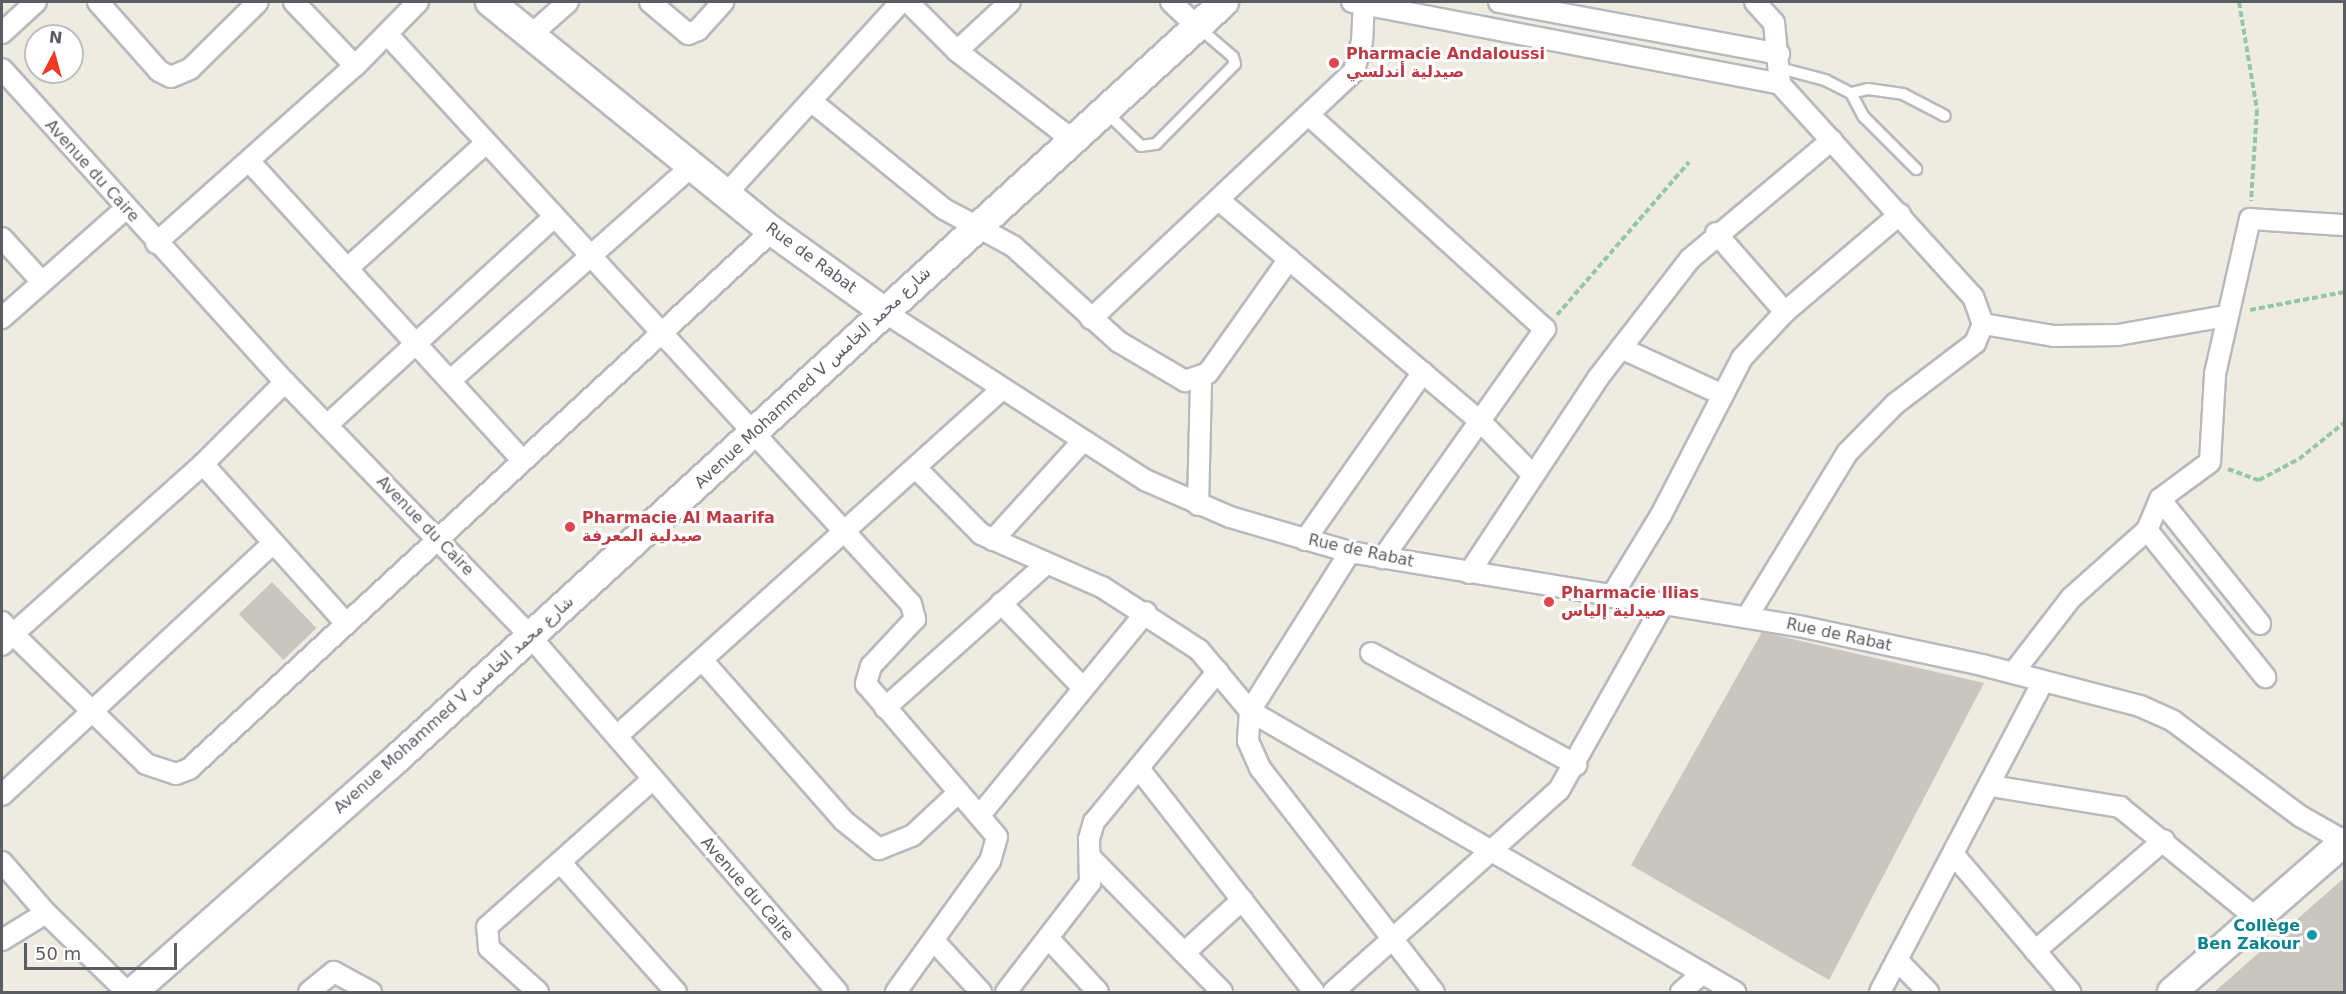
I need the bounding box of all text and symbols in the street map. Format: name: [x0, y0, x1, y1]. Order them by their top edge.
north arrow: [24, 24, 84, 84]
text: N: [48, 27, 63, 48]
place label: Pharmacie Andaloussi صيدلية أندلسي: [1346, 44, 1545, 82]
marker: Pharmacie Andaloussi صيدلية أندلسي: [1327, 56, 1341, 70]
street label: Avenue du Caire: [41, 116, 143, 226]
street label: Rue de Rabat: [762, 219, 860, 297]
street label: Avenue Mohammed V شارع محمد الخامس: [691, 263, 935, 493]
street label: Avenue du Caire: [372, 472, 478, 580]
place label: Pharmacie Al Maarifa صيدلية المعرفة: [582, 508, 775, 546]
marker: Pharmacie Al Maarifa صيدلية المعرفة: [563, 520, 577, 534]
street label: Rue de Rabat: [1306, 530, 1416, 572]
place label: Pharmacie Ilias صيدلية إلياس: [1561, 583, 1699, 621]
street label: Avenue Mohammed V شارع محمد الخامس: [330, 592, 578, 818]
marker: Pharmacie Ilias صيدلية إلياس: [1542, 595, 1556, 609]
street label: Rue de Rabat: [1784, 614, 1894, 656]
street label: Avenue du Caire: [697, 833, 797, 945]
place label: Collège Ben Zakour: [2197, 916, 2300, 954]
marker: Collège Ben Zakour: [2305, 928, 2319, 942]
scale bar: [27, 931, 180, 969]
text: 50 m: [35, 943, 81, 964]

